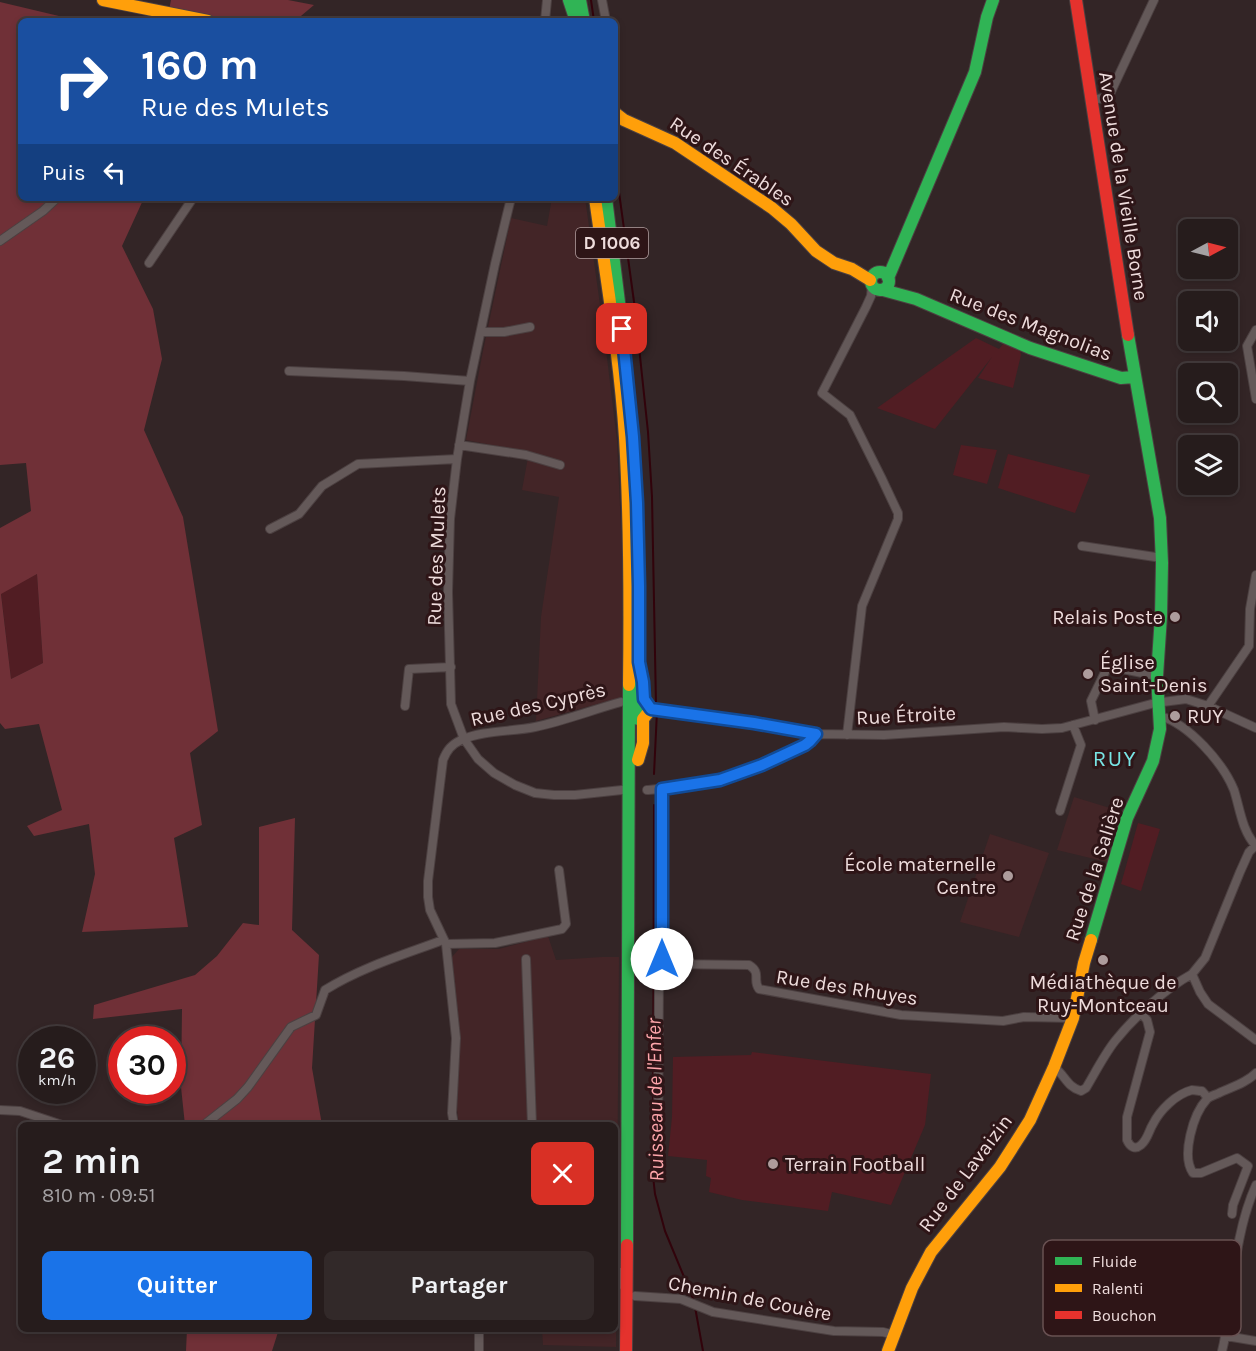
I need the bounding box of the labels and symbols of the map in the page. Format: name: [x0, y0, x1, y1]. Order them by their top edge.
street label: Avenue de la Vieille Borne: [1094, 70, 1153, 302]
street label: Rue des Érables: [665, 111, 799, 211]
north arrow: [1178, 219, 1238, 279]
road number: D 1006: [576, 228, 648, 258]
street label: Rue des Magnolias: [946, 283, 1115, 366]
pin: [596, 303, 647, 354]
street label: Rue des Mulets: [423, 486, 450, 626]
place label: Relais Poste: [1052, 606, 1163, 629]
marker: Relais Poste: [1168, 610, 1182, 624]
place label: Église Saint-Denis: [1100, 650, 1208, 697]
marker: Église Saint-Denis: [1081, 667, 1095, 681]
street label: Rue des Cyprès: [468, 678, 608, 731]
street label: Rue Étroite: [855, 700, 957, 730]
place label: RUY: [1187, 705, 1223, 728]
marker: RUY: [1168, 709, 1182, 723]
district label: RUY: [1093, 746, 1137, 772]
street label: Rue de la Salière: [1060, 794, 1129, 944]
place label: École maternelle Centre: [844, 852, 996, 899]
marker: École maternelle Centre: [1001, 869, 1015, 883]
position arrow: [630, 927, 694, 991]
marker: Médiathèque de Ruy-Montceau: [1096, 953, 1110, 967]
street label: Rue des Rhuyes: [774, 965, 919, 1010]
place label: Médiathèque de Ruy-Montceau: [1030, 971, 1176, 1017]
water label: Ruisseau de l'Enfer: [642, 1017, 668, 1182]
speed limit sign: 30: [108, 1026, 186, 1104]
street label: Rue de Lavaizin: [914, 1110, 1017, 1237]
place label: Terrain Football: [785, 1153, 925, 1176]
marker: Terrain Football: [766, 1157, 780, 1171]
legend: [1043, 1240, 1241, 1336]
text: Fluide: [1092, 1252, 1137, 1271]
street label: Chemin de Couère: [666, 1271, 834, 1326]
text: Ralenti: [1092, 1279, 1144, 1298]
text: Bouchon: [1092, 1306, 1157, 1325]

